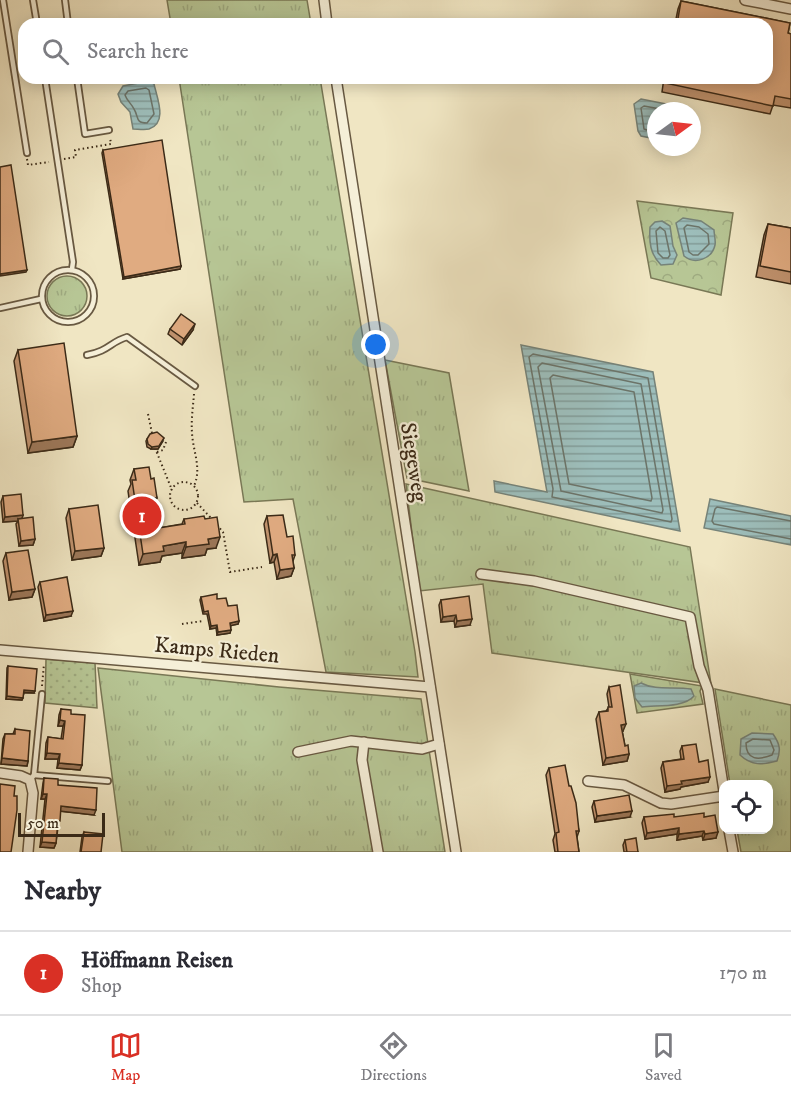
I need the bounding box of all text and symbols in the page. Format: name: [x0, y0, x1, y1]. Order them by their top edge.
search box: [18, 18, 773, 84]
icon: search: [39, 35, 72, 68]
text: Search here: [87, 38, 189, 65]
north arrow: [647, 102, 701, 156]
your location: [361, 330, 390, 359]
street label: Siegeweg: [394, 421, 433, 504]
pin: 1: [122, 494, 162, 538]
street label: Kamps Rieden: [153, 632, 281, 669]
map controls: [719, 780, 773, 834]
button: locate: [719, 780, 773, 834]
scale bar: [18, 810, 105, 838]
text: 50 m: [27, 813, 59, 833]
text: Nearby: [24, 875, 101, 908]
text: Höffmann Reisen: [81, 947, 233, 974]
text: 1: [40, 961, 47, 986]
text: 170 m: [719, 961, 767, 986]
text: Shop: [81, 974, 122, 999]
tab: Map: [109, 1029, 142, 1085]
tab: Directions: [360, 1029, 427, 1085]
tab: Saved: [645, 1029, 682, 1085]

